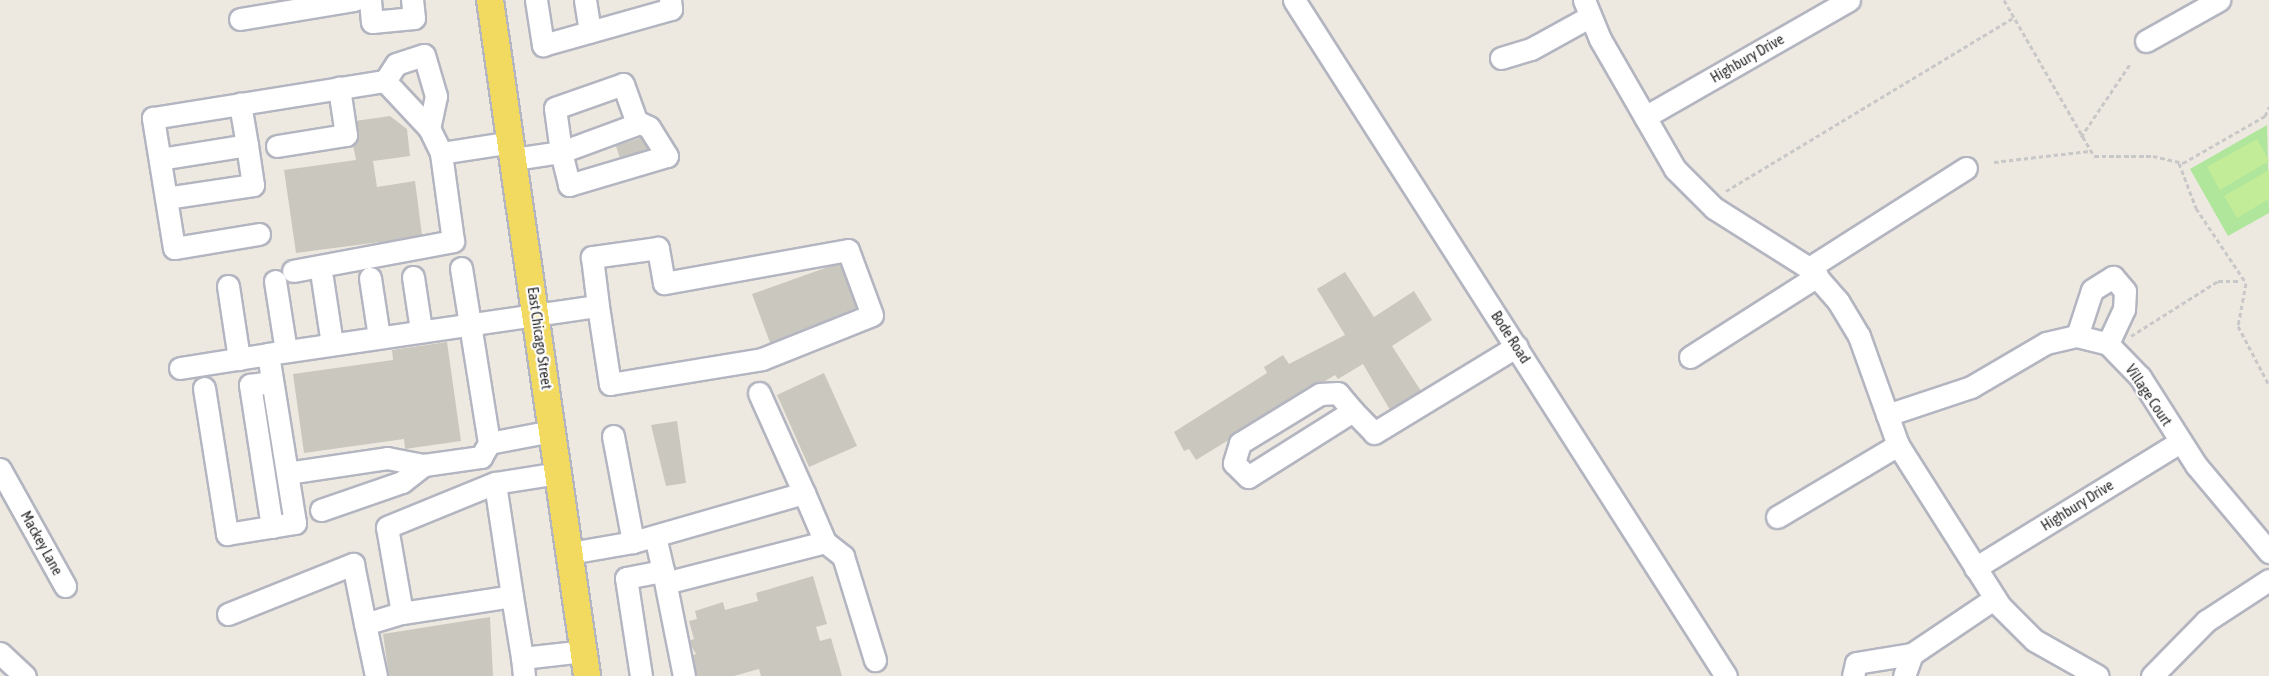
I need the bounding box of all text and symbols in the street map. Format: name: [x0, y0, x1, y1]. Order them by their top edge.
street label: Highbury Drive: [1707, 30, 1787, 86]
street label: East Chicago Street: [524, 286, 556, 390]
street label: Bode Road: [1487, 307, 1535, 367]
street label: Village Court: [2122, 361, 2176, 429]
street label: Highbury Drive: [2037, 476, 2117, 534]
street label: Mackey Lane: [17, 508, 67, 578]

